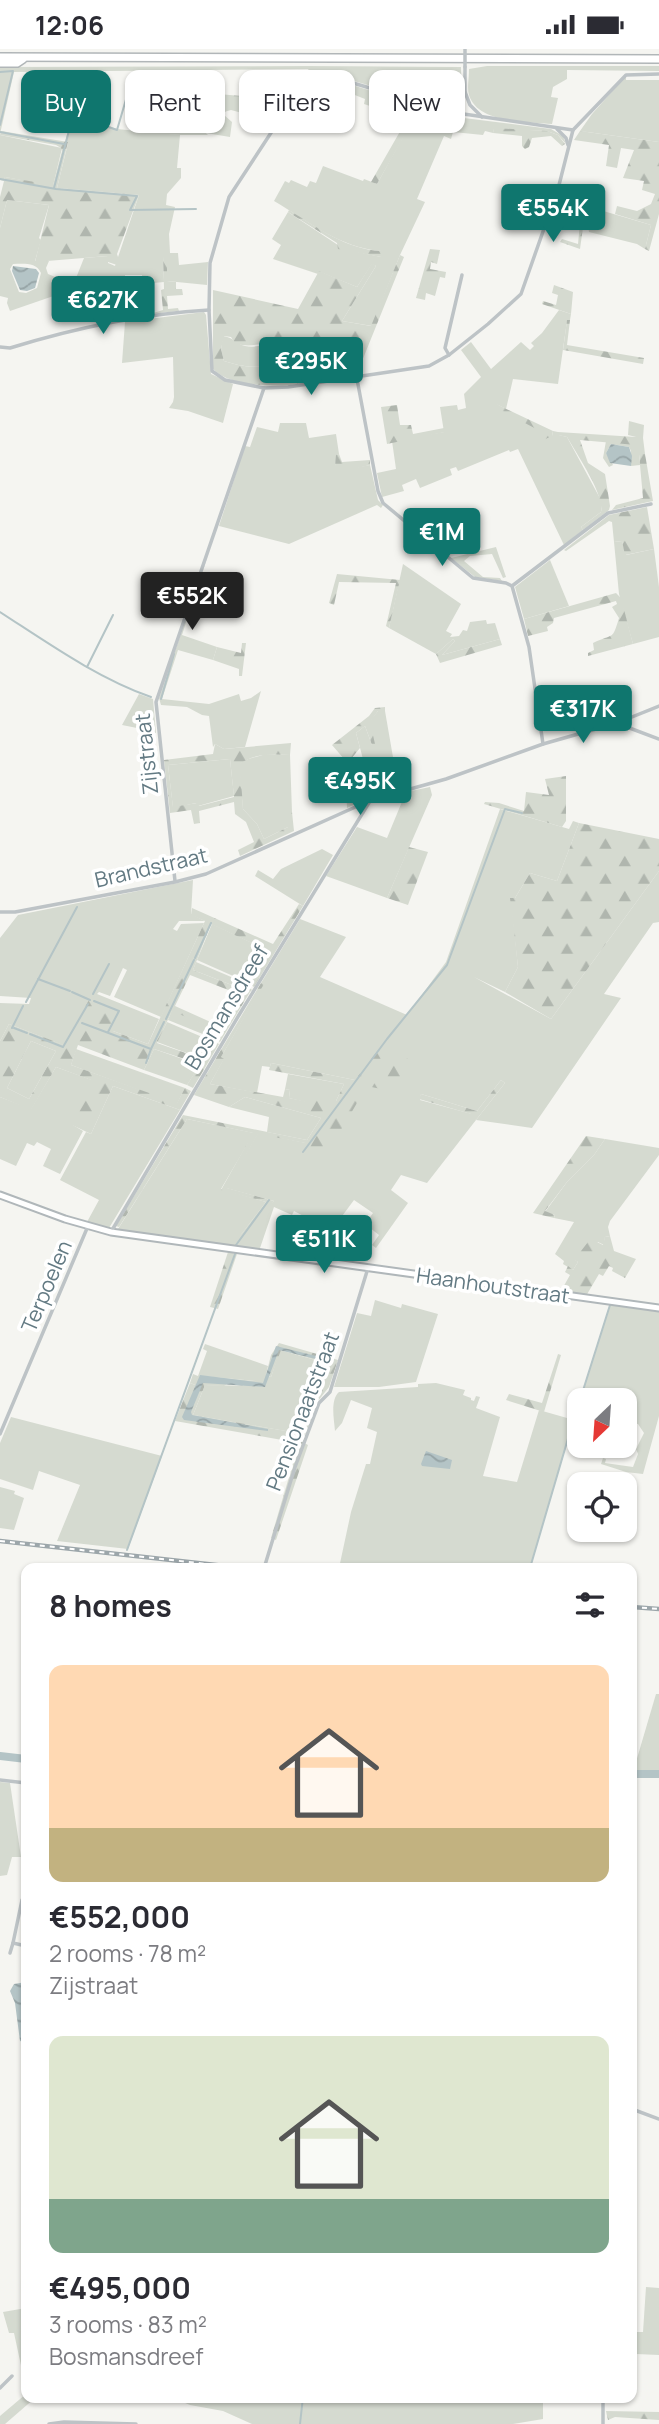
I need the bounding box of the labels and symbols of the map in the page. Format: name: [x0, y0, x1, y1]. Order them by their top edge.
pin: €554K: [504, 185, 602, 244]
pin: €627K: [54, 277, 152, 336]
pin: €295K: [262, 337, 360, 397]
pin: €1M: [408, 509, 476, 568]
pin: €552K: [143, 573, 241, 632]
pin: €317K: [534, 685, 632, 745]
street label: Zijstraat: [128, 712, 164, 796]
pin: €495K: [311, 757, 409, 817]
street label: Brandstraat: [92, 840, 210, 894]
street label: Bosmansdreef: [178, 939, 275, 1075]
pin: €511K: [275, 1215, 373, 1275]
street label: Terpoelen: [14, 1236, 78, 1336]
street label: Haanhoutstraat: [415, 1260, 571, 1310]
street label: Pensionaatstraat: [259, 1328, 345, 1494]
north arrow: [567, 1388, 637, 1458]

